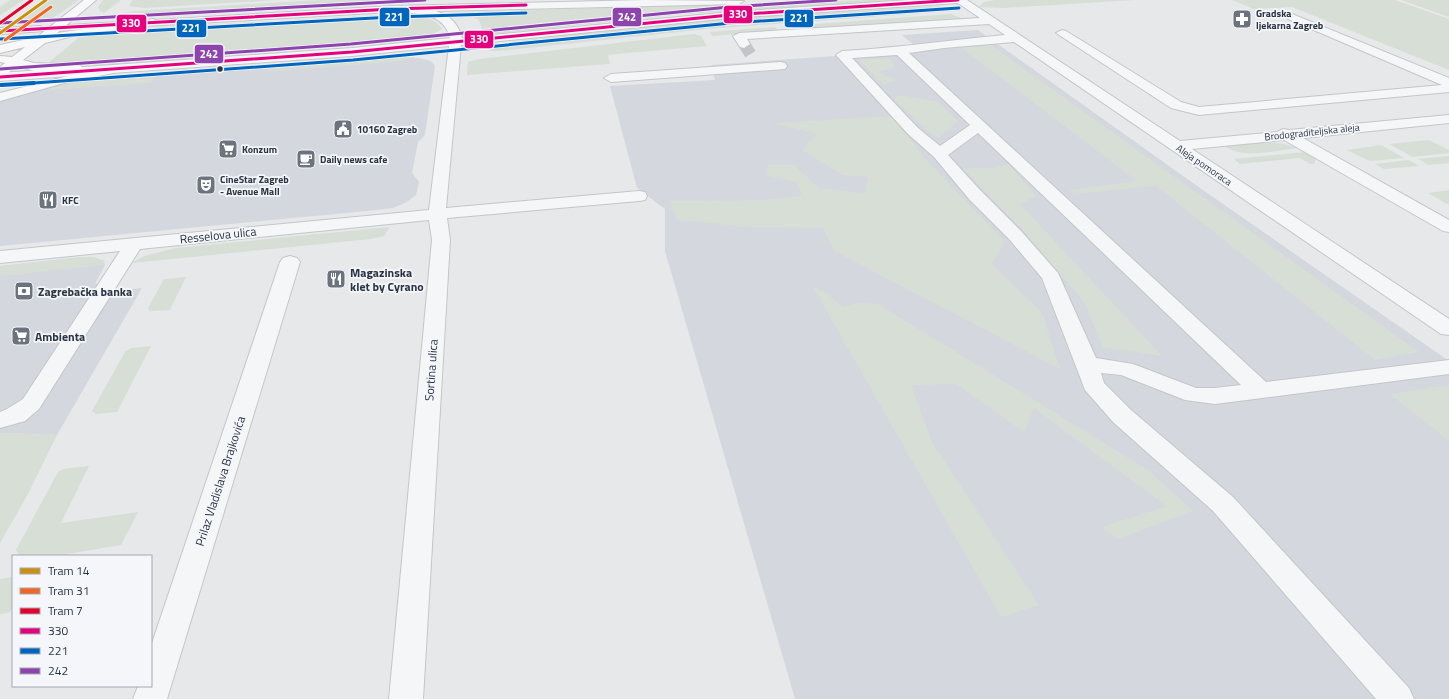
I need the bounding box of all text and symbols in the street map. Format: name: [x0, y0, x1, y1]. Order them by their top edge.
line badge: 330: [723, 5, 753, 24]
text: 330: [729, 6, 747, 22]
place label: Gradska ljekarna Zagreb: [1256, 6, 1324, 33]
line badge: 221: [379, 7, 410, 27]
line badge: 242: [612, 7, 642, 27]
pharmacy icon: Gradska ljekarna Zagreb: [1231, 8, 1253, 30]
text: 221: [385, 9, 403, 25]
text: 242: [618, 9, 636, 25]
line badge: 221: [784, 9, 814, 28]
text: 221: [790, 10, 808, 26]
line badge: 330: [116, 14, 147, 33]
text: 330: [122, 15, 140, 31]
line badge: 221: [176, 19, 207, 38]
text: 221: [182, 20, 200, 36]
line badge: 330: [464, 30, 494, 49]
text: 330: [470, 31, 488, 47]
line badge: 242: [194, 44, 224, 64]
text: 242: [200, 46, 218, 62]
unlabelled marker: [215, 64, 225, 74]
public building icon: 10160 Zagreb: [332, 118, 354, 140]
street label: Brodograditeljska aleja: [1264, 120, 1360, 144]
place label: 10160 Zagreb: [357, 122, 418, 137]
supermarket icon: Konzum: [217, 138, 239, 160]
street label: Aleja pomoraca: [1173, 141, 1235, 189]
place label: Konzum: [242, 142, 277, 157]
cafe icon: Daily news cafe: [295, 148, 317, 170]
place label: Daily news cafe: [320, 152, 387, 167]
place label: CineStar Zagreb - Avenue Mall: [220, 172, 289, 199]
theatre icon: CineStar Zagreb - Avenue Mall: [195, 174, 217, 196]
restaurant icon: KFC: [37, 189, 59, 211]
place label: KFC: [62, 193, 79, 208]
street label: Resselova ulica: [179, 222, 257, 248]
place label: Magazinska klet by Cyrano: [350, 263, 424, 296]
restaurant icon: Magazinska klet by Cyrano: [325, 268, 347, 290]
bank icon: Zagrebačka banka: [13, 280, 35, 302]
place label: Zagrebačka banka: [38, 282, 132, 301]
supermarket icon: Ambienta: [10, 325, 32, 347]
place label: Ambienta: [35, 327, 85, 346]
street label: Sortina ulica: [419, 338, 443, 402]
street label: Prilaz Vladislava Brajkovića: [190, 413, 250, 549]
legend: [12, 555, 152, 687]
text: Tram 14: [48, 561, 90, 580]
text: Tram 31: [48, 581, 90, 600]
text: Tram 7: [48, 601, 83, 620]
text: 330: [48, 621, 68, 640]
text: 221: [48, 641, 68, 660]
text: 242: [48, 661, 68, 680]

